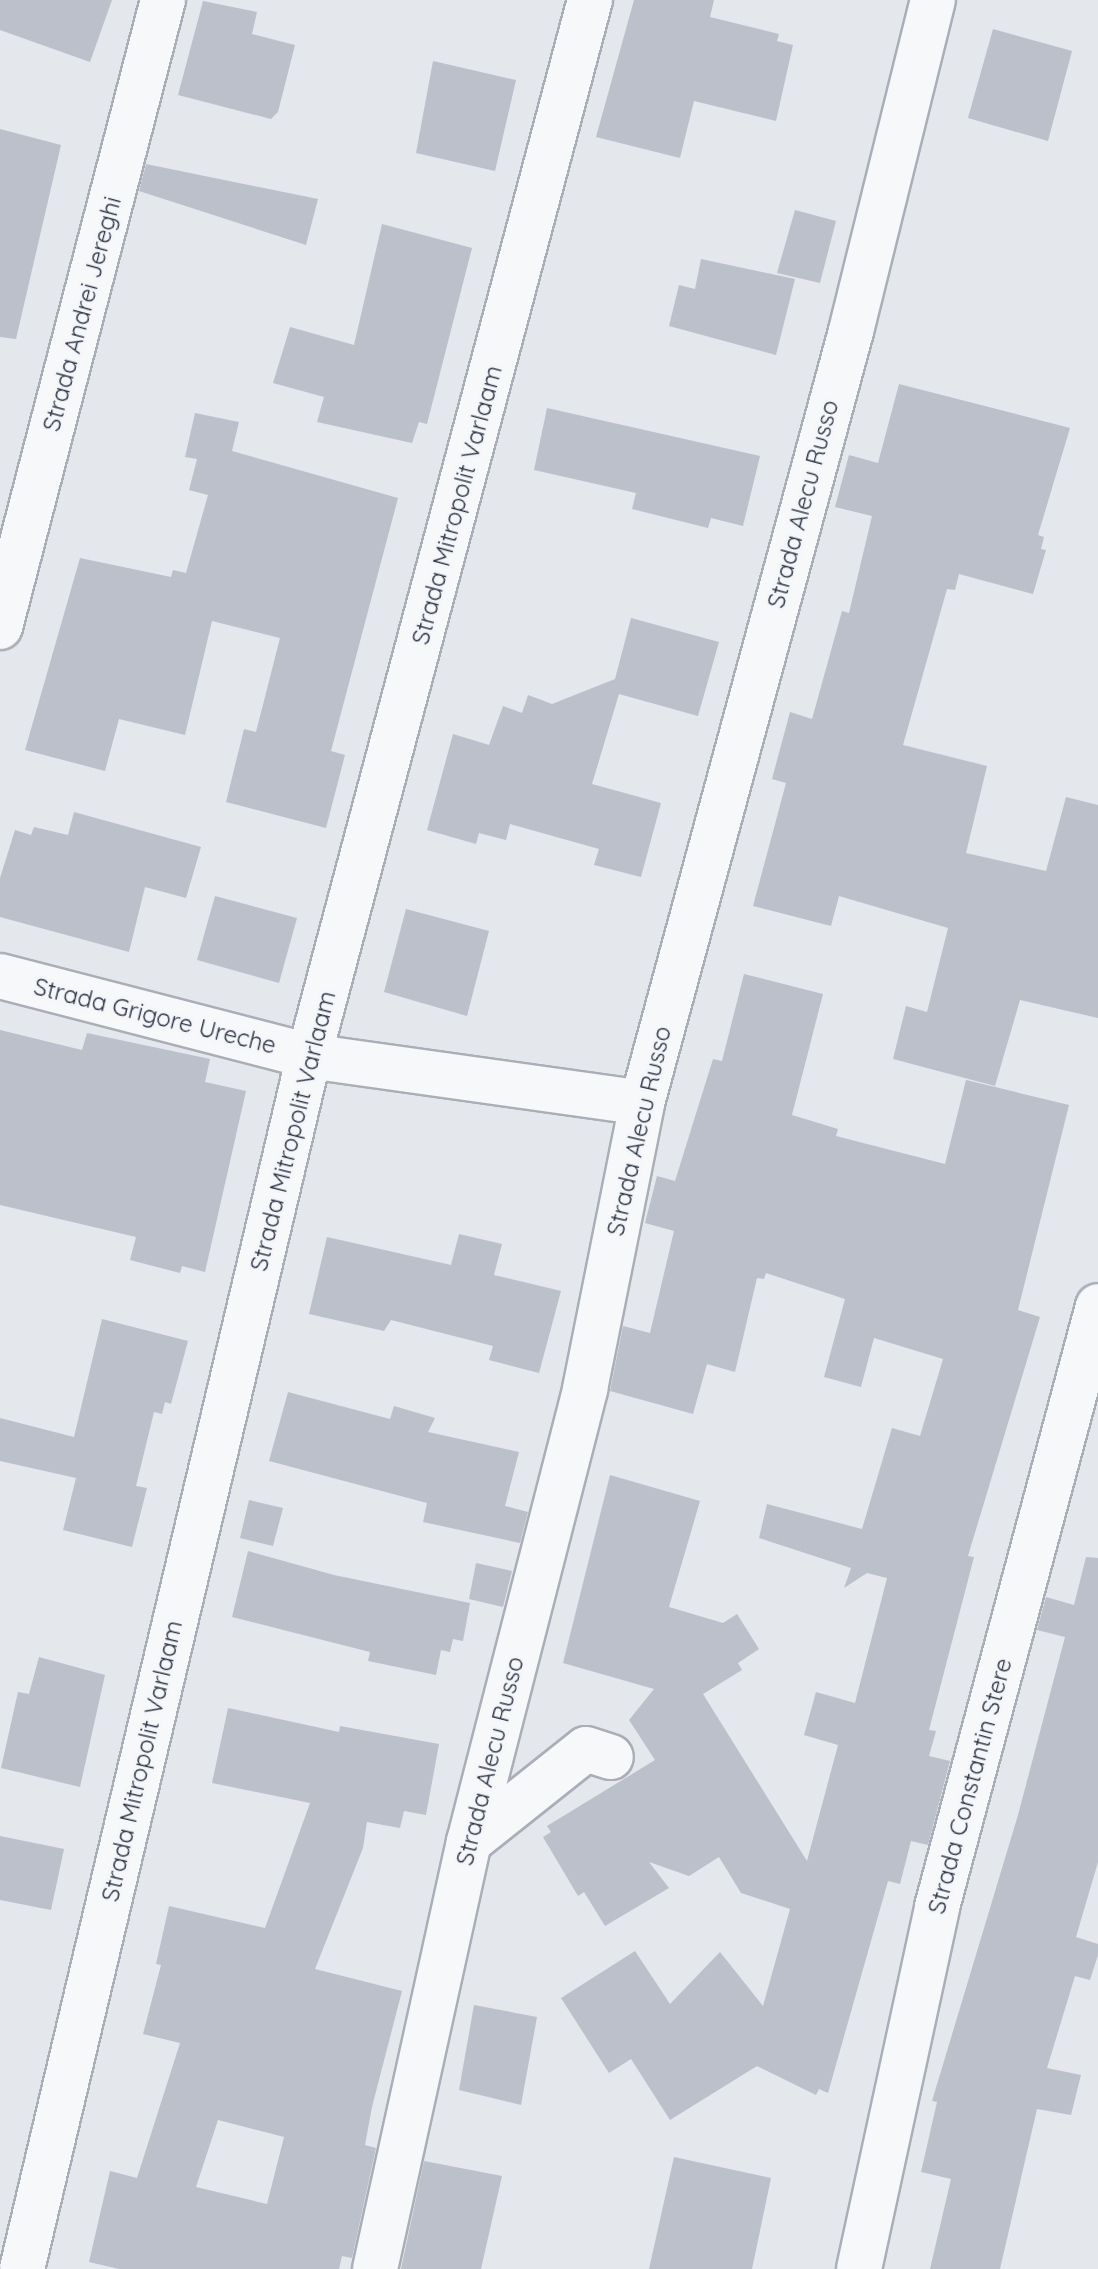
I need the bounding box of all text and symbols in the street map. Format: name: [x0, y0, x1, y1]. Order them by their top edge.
street label: Strada Andrei Jereghi: [37, 193, 127, 435]
street label: Strada Mitropolit Varlaam: [406, 362, 508, 648]
street label: Strada Alecu Russo: [761, 397, 845, 611]
street label: Strada Grigore Ureche: [31, 972, 279, 1060]
street label: Strada Mitropolit Varlaam: [244, 988, 342, 1274]
street label: Strada Alecu Russo: [601, 1023, 677, 1239]
street label: Strada Mitropolit Varlaam: [96, 1618, 188, 1904]
street label: Strada Alecu Russo: [450, 1654, 530, 1868]
street label: Strada Constantin Stere: [922, 1655, 1018, 1917]

